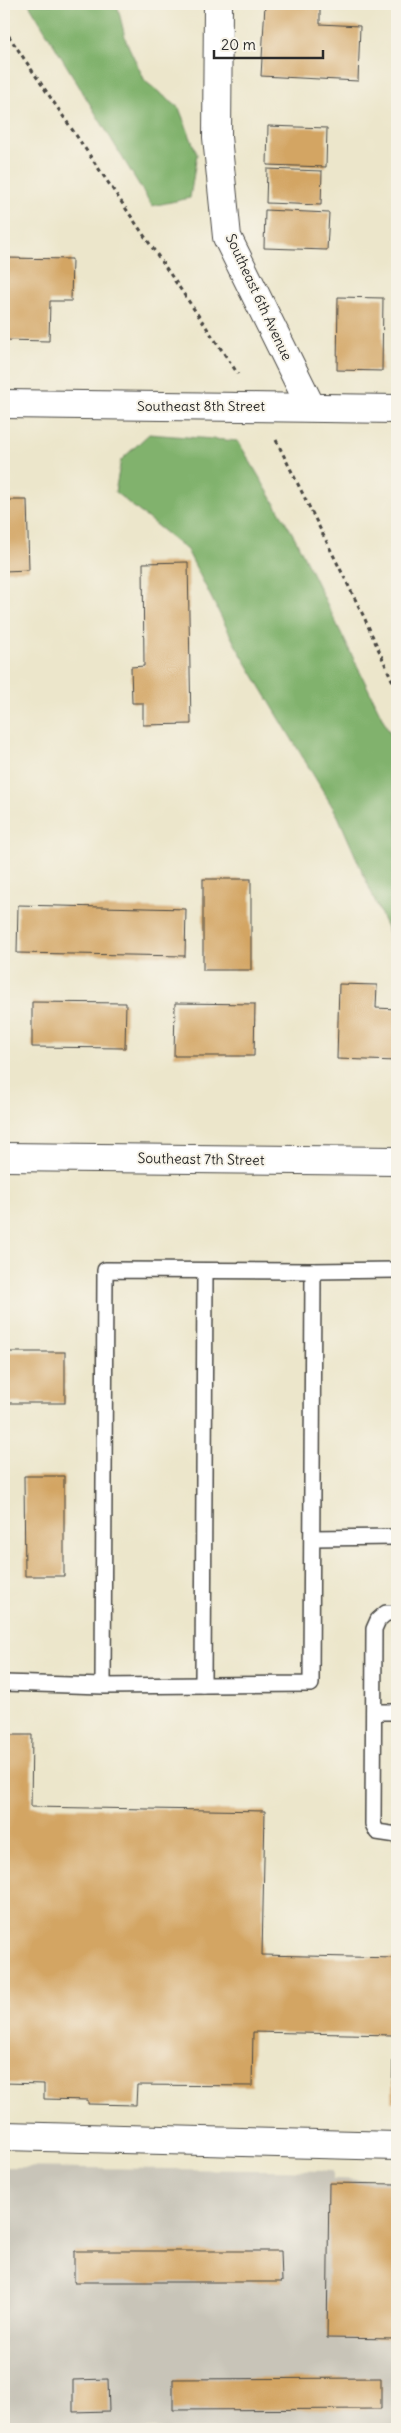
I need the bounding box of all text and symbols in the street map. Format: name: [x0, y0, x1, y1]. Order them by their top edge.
scale bar: [214, 28, 322, 60]
text: 20 m: [221, 35, 256, 54]
street label: Southeast 6th Avenue: [222, 231, 296, 363]
street label: Southeast 8th Street: [137, 397, 265, 415]
street label: Southeast 7th Street: [137, 1149, 265, 1169]

